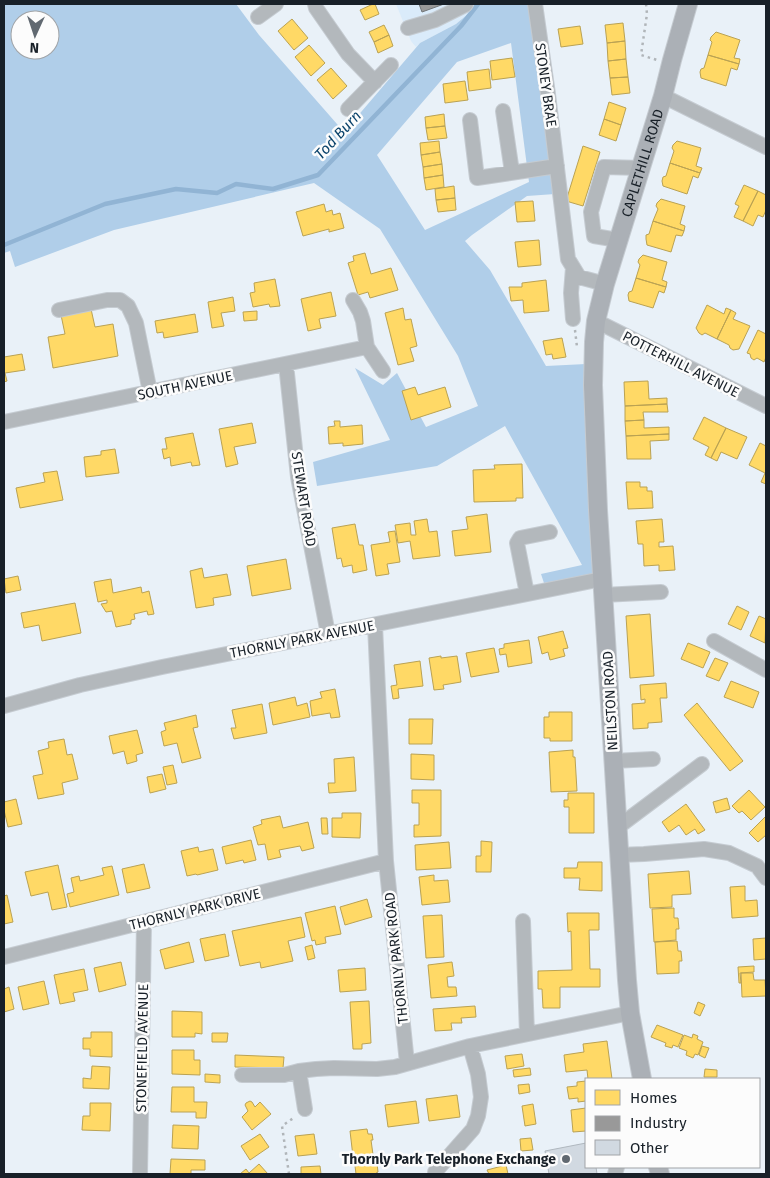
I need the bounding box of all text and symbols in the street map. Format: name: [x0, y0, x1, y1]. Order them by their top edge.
north arrow: [10, 10, 60, 60]
text: N: [29, 39, 39, 56]
street label: STONEY BRAE: [531, 42, 560, 128]
water label: Tod Burn: [311, 107, 365, 163]
street label: CAPLETHILL ROAD: [618, 107, 667, 219]
street label: POTTERHILL AVENUE: [620, 328, 742, 401]
street label: SOUTH AVENUE: [136, 367, 234, 404]
street label: STEWART ROAD: [288, 450, 319, 548]
street label: THORNLY PARK AVENUE: [228, 617, 376, 662]
street label: NEILSTON ROAD: [599, 651, 622, 751]
street label: THORNLY PARK DRIVE: [128, 885, 262, 934]
street label: THORNLY PARK ROAD: [381, 891, 412, 1025]
street label: STONEFIELD AVENUE: [133, 984, 152, 1112]
legend: [585, 1078, 760, 1168]
text: Homes: [630, 1089, 677, 1107]
text: Industry: [630, 1114, 687, 1132]
text: Other: [630, 1139, 669, 1157]
place label: Thornly Park Telephone Exchange: [342, 1151, 556, 1168]
marker: Thornly Park Telephone Exchange: [560, 1153, 572, 1165]

